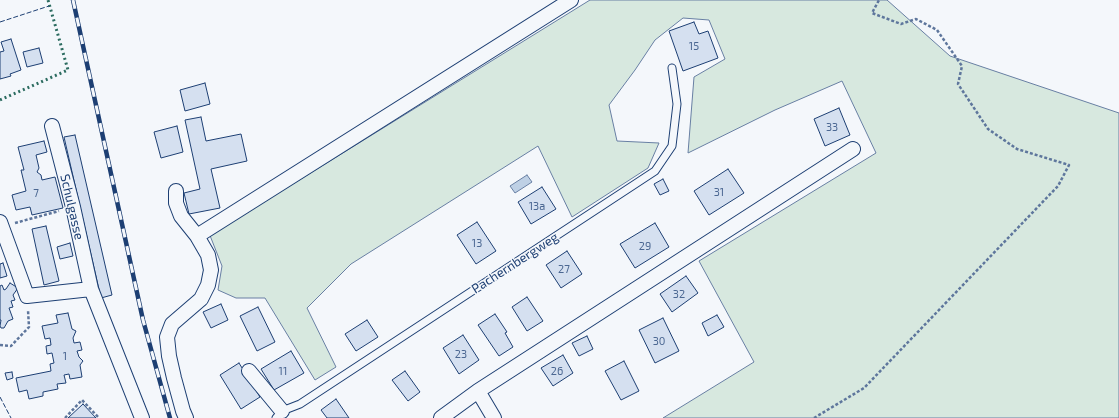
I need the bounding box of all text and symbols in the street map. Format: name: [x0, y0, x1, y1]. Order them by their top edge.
house number: 15: [689, 39, 699, 53]
house number: 33: [826, 120, 838, 134]
street label: Schulgasse: [57, 173, 87, 241]
house number: 31: [714, 185, 724, 199]
house number: 7: [33, 186, 39, 200]
house number: 13a: [529, 199, 545, 213]
street label: Pachernbergweg: [469, 229, 561, 297]
house number: 13: [472, 236, 482, 250]
house number: 29: [639, 239, 651, 253]
house number: 27: [558, 262, 570, 276]
house number: 32: [673, 287, 685, 301]
house number: 30: [653, 334, 665, 348]
house number: 23: [455, 347, 467, 361]
house number: 1: [63, 349, 67, 363]
house number: 11: [279, 364, 287, 378]
house number: 26: [551, 364, 563, 378]

